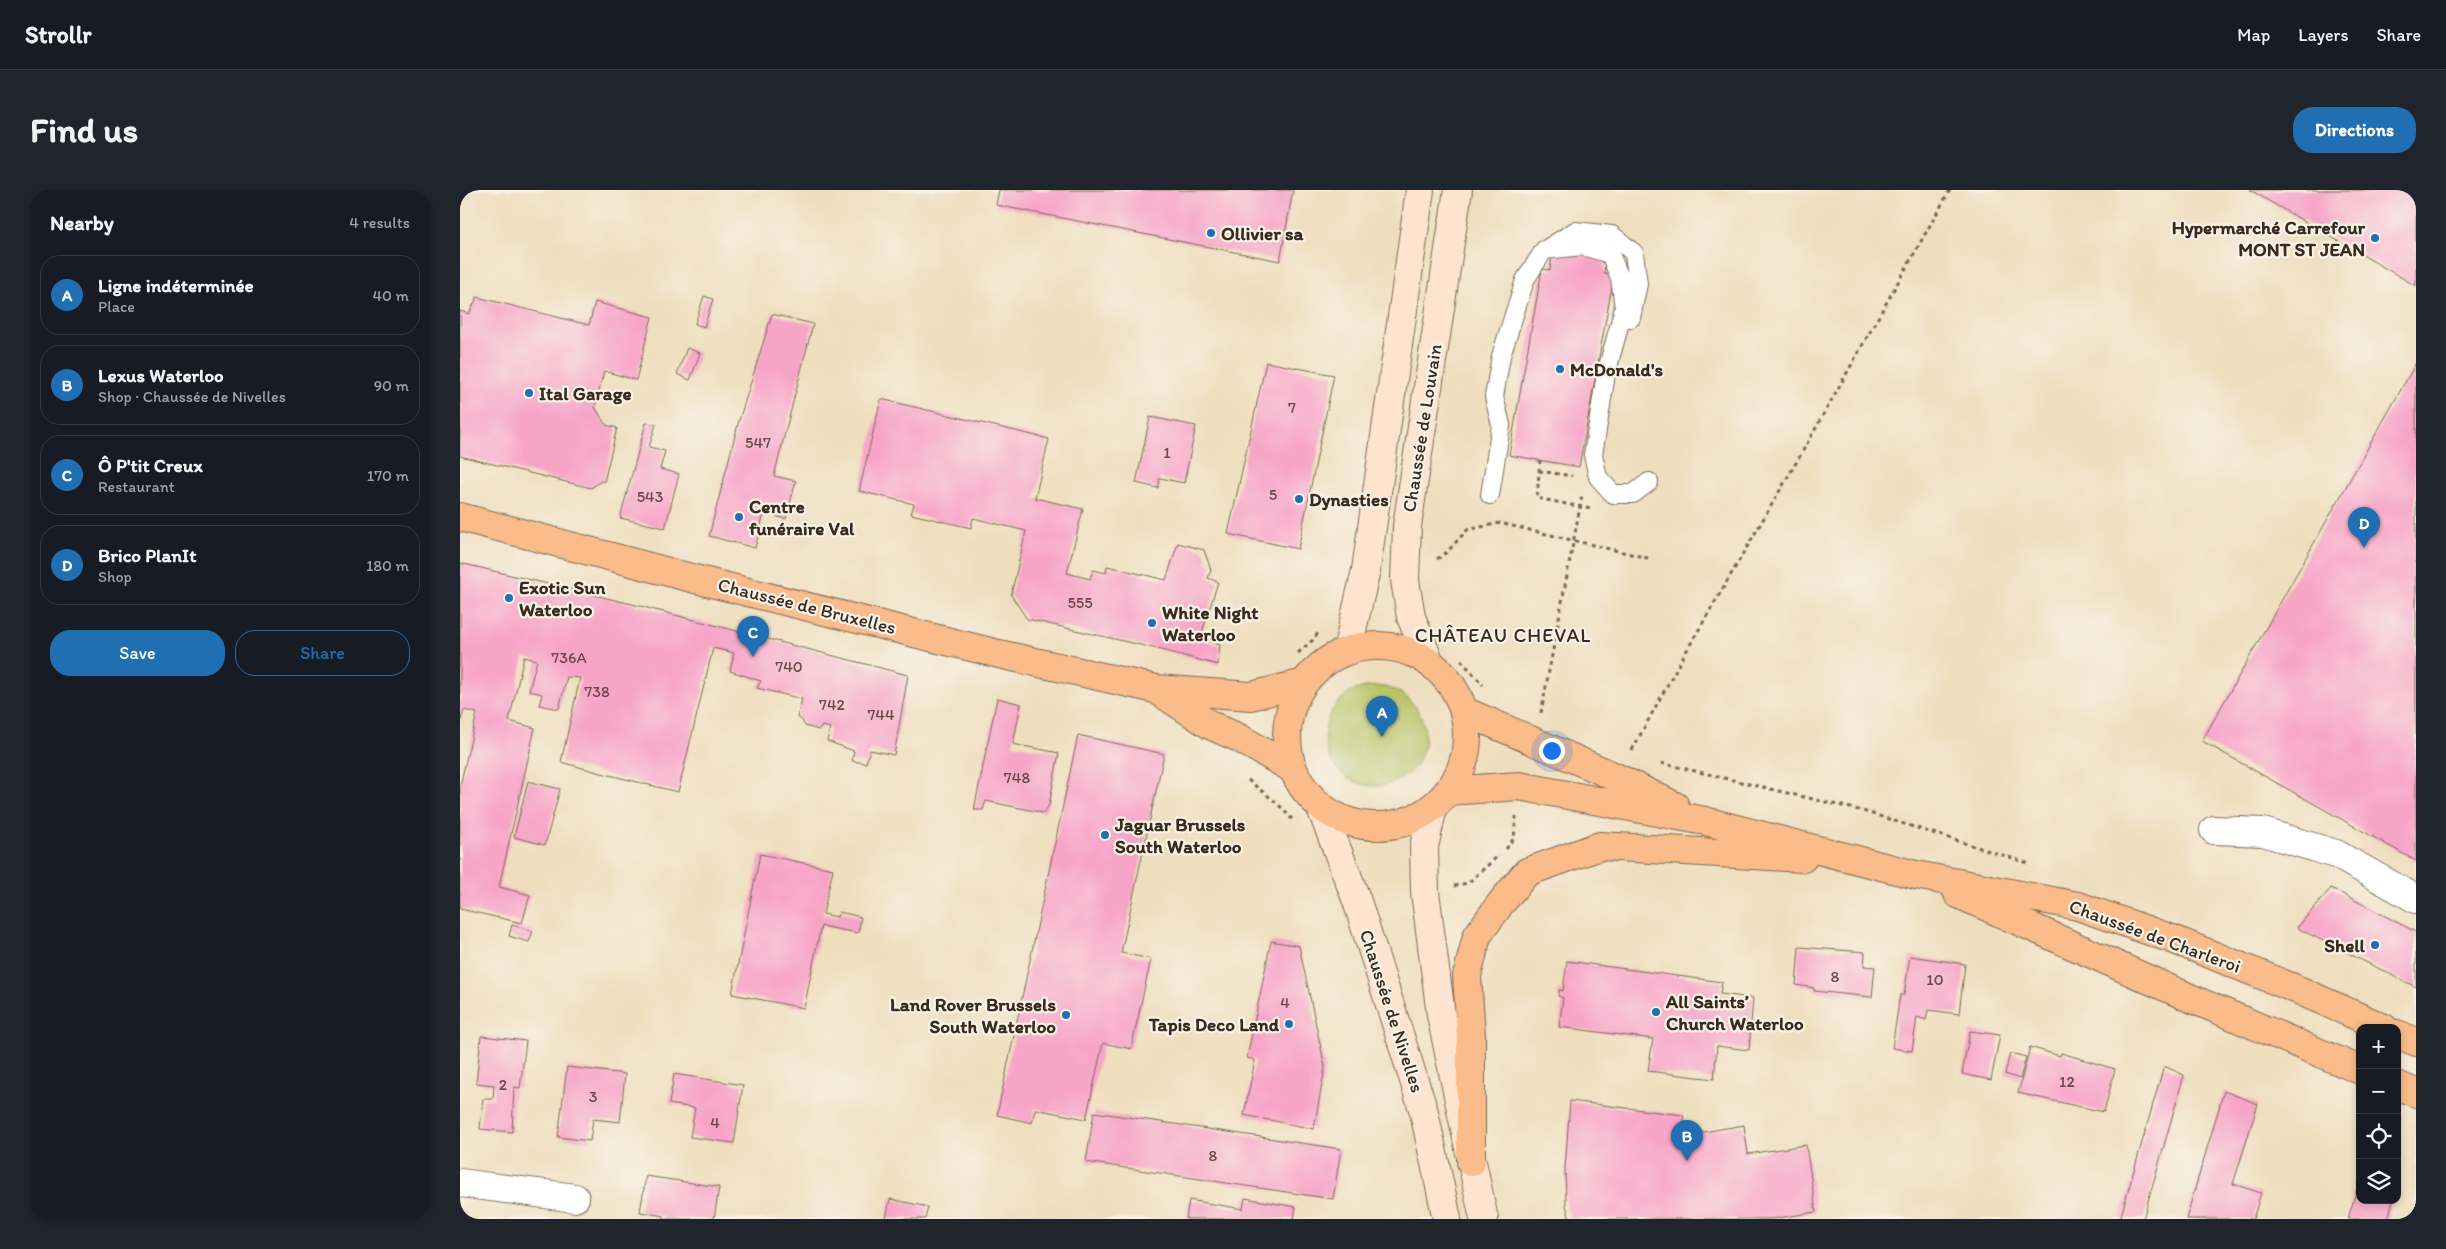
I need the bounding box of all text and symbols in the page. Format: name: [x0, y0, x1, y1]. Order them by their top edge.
text: Strollr: [25, 20, 91, 49]
text: Map: [2237, 24, 2270, 46]
text: Layers: [2298, 24, 2348, 46]
text: Share: [2376, 24, 2421, 46]
button: Directions: [2293, 107, 2416, 153]
text: Find us: [30, 109, 138, 151]
text: Nearby: [50, 210, 114, 235]
text: 4 results: [349, 213, 410, 232]
place label: Hypermarché Carrefour MONT ST JEAN: [2172, 216, 2366, 261]
place label: Ollivier sa: [1221, 222, 1304, 245]
marker: Ollivier sa: [1205, 227, 1217, 239]
marker: Hypermarché Carrefour MONT ST JEAN: [2369, 232, 2381, 244]
text: Ligne indéterminée: [98, 274, 254, 297]
text: A: [62, 286, 72, 305]
text: 40 m: [372, 286, 409, 305]
text: Place: [98, 297, 135, 316]
street label: Chaussée de Louvain: [1397, 342, 1447, 514]
place label: McDonald's: [1570, 358, 1663, 381]
marker: McDonald's: [1554, 363, 1566, 375]
text: Lexus Waterloo: [98, 364, 224, 387]
text: B: [62, 376, 72, 395]
text: 90 m: [374, 376, 409, 395]
place label: Ital Garage: [539, 382, 631, 405]
text: Shop · Chaussée de Nivelles: [98, 387, 286, 406]
marker: Ital Garage: [523, 387, 535, 399]
house number: 7: [1288, 398, 1296, 417]
house number: 547: [745, 433, 771, 452]
house number: 1: [1163, 443, 1171, 462]
text: Ô P'tit Creux: [98, 454, 203, 477]
text: C: [62, 466, 72, 485]
text: 170 m: [367, 466, 409, 485]
text: Restaurant: [98, 477, 175, 496]
house number: 5: [1269, 485, 1277, 504]
house number: 543: [637, 487, 664, 506]
place label: Dynasties: [1309, 488, 1389, 511]
marker: Dynasties: [1293, 493, 1305, 505]
place label: Centre funéraire Val: [749, 495, 855, 540]
pin: D: [2348, 507, 2380, 548]
marker: Centre funéraire Val: [733, 511, 745, 523]
text: Brico PlanIt: [98, 544, 196, 567]
text: D: [62, 556, 72, 575]
text: 180 m: [366, 556, 409, 575]
text: Shop: [98, 567, 132, 586]
street label: Chaussée de Bruxelles: [716, 573, 898, 639]
place label: Exotic Sun Waterloo: [519, 576, 606, 621]
marker: Exotic Sun Waterloo: [503, 592, 515, 604]
house number: 555: [1067, 593, 1093, 612]
place label: White Night Waterloo: [1162, 601, 1259, 646]
pin: C: [737, 616, 769, 657]
marker: White Night Waterloo: [1146, 617, 1158, 629]
district label: CHÂTEAU CHEVAL: [1415, 623, 1591, 647]
button: Save: [50, 630, 225, 676]
button: Share: [235, 630, 410, 676]
house number: 736A: [551, 648, 587, 667]
house number: 740: [775, 657, 803, 676]
house number: 738: [584, 682, 610, 701]
house number: 742: [819, 695, 846, 714]
pin: A: [1366, 696, 1398, 737]
house number: 744: [867, 705, 895, 724]
your location: [1539, 738, 1565, 764]
house number: 748: [1004, 768, 1030, 787]
place label: Jaguar Brussels South Waterloo: [1114, 813, 1246, 858]
marker: Jaguar Brussels South Waterloo: [1099, 829, 1111, 841]
street label: Chaussée de Charleroi: [2066, 894, 2244, 978]
street label: Chaussée de Nivelles: [1355, 927, 1429, 1095]
place label: Shell: [2324, 934, 2366, 957]
marker: Shell: [2369, 939, 2381, 951]
house number: 8: [1831, 967, 1840, 986]
house number: 10: [1926, 970, 1944, 989]
place label: All Saints’ Church Waterloo: [1665, 990, 1804, 1035]
place label: Land Rover Brussels South Waterloo: [890, 993, 1056, 1038]
house number: 4: [1280, 993, 1290, 1012]
marker: All Saints’ Church Waterloo: [1650, 1006, 1662, 1018]
marker: Land Rover Brussels South Waterloo: [1060, 1009, 1072, 1021]
place label: Tapis Deco Land: [1148, 1013, 1280, 1036]
marker: Tapis Deco Land: [1283, 1018, 1295, 1030]
map controls: [2356, 1024, 2401, 1204]
button: +: [2356, 1024, 2401, 1069]
button: −: [2356, 1069, 2401, 1114]
house number: 12: [2059, 1072, 2076, 1091]
house number: 2: [499, 1075, 508, 1094]
house number: 3: [589, 1087, 598, 1106]
house number: 4: [710, 1113, 720, 1132]
button: locate: [2356, 1114, 2401, 1159]
pin: B: [1671, 1120, 1703, 1161]
house number: 8: [1209, 1146, 1218, 1165]
button: layers: [2356, 1159, 2401, 1204]

